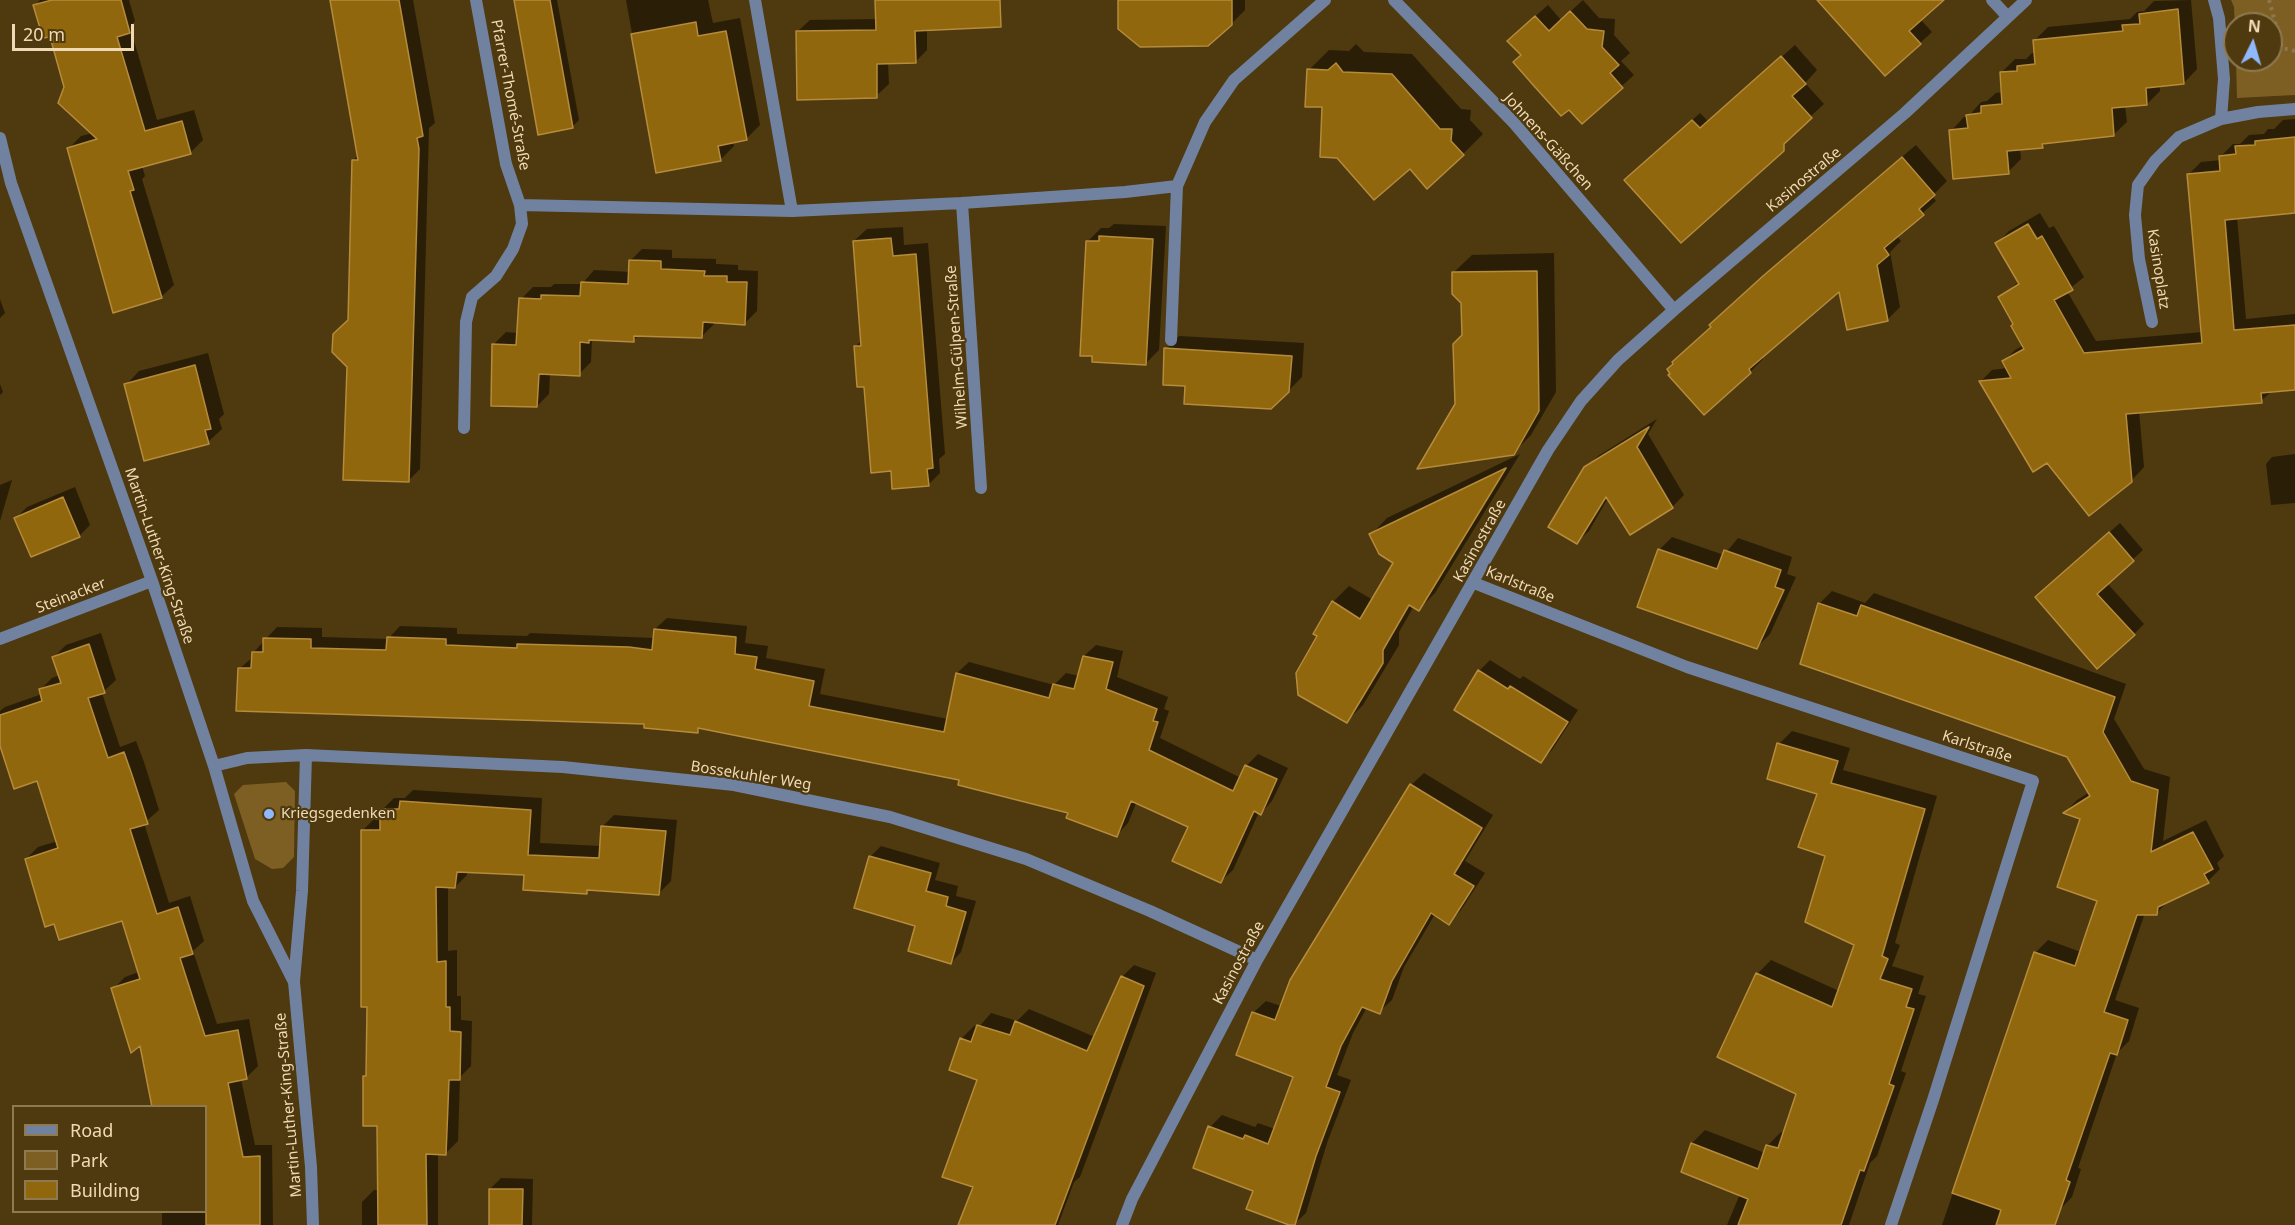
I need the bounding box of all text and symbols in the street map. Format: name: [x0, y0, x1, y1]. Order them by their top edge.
scale bar: [15, 12, 136, 50]
north arrow: [2223, 12, 2283, 72]
text: N: [2247, 15, 2262, 38]
street label: Pfarrer-Thomé-Straße: [487, 18, 533, 172]
text: 20 m: [23, 22, 65, 46]
street label: Johnens-Gäßchen: [1500, 90, 1596, 194]
street label: Kasinostraße: [1763, 144, 1845, 216]
street label: Kasinoplatz: [2143, 228, 2173, 310]
street label: Wilhelm-Gülpen-Straße: [942, 265, 972, 429]
street label: Martin-Luther-King-Straße: [120, 465, 198, 647]
street label: Kasinostraße: [1450, 496, 1510, 586]
street label: Karlstraße: [1483, 563, 1557, 607]
street label: Steinacker: [33, 574, 109, 618]
street label: Karlstraße: [1940, 727, 2014, 767]
street label: Bossekuhler Weg: [689, 758, 813, 794]
place label: Kriegsgedenken: [281, 805, 396, 823]
marker: Kriegsgedenken: [262, 807, 276, 821]
street label: Kasinostraße: [1209, 918, 1269, 1008]
street label: Martin-Luther-King-Straße: [272, 1012, 306, 1198]
legend: [12, 1105, 207, 1213]
text: Road: [70, 1118, 113, 1142]
text: Park: [70, 1148, 108, 1172]
text: Building: [70, 1178, 140, 1202]

